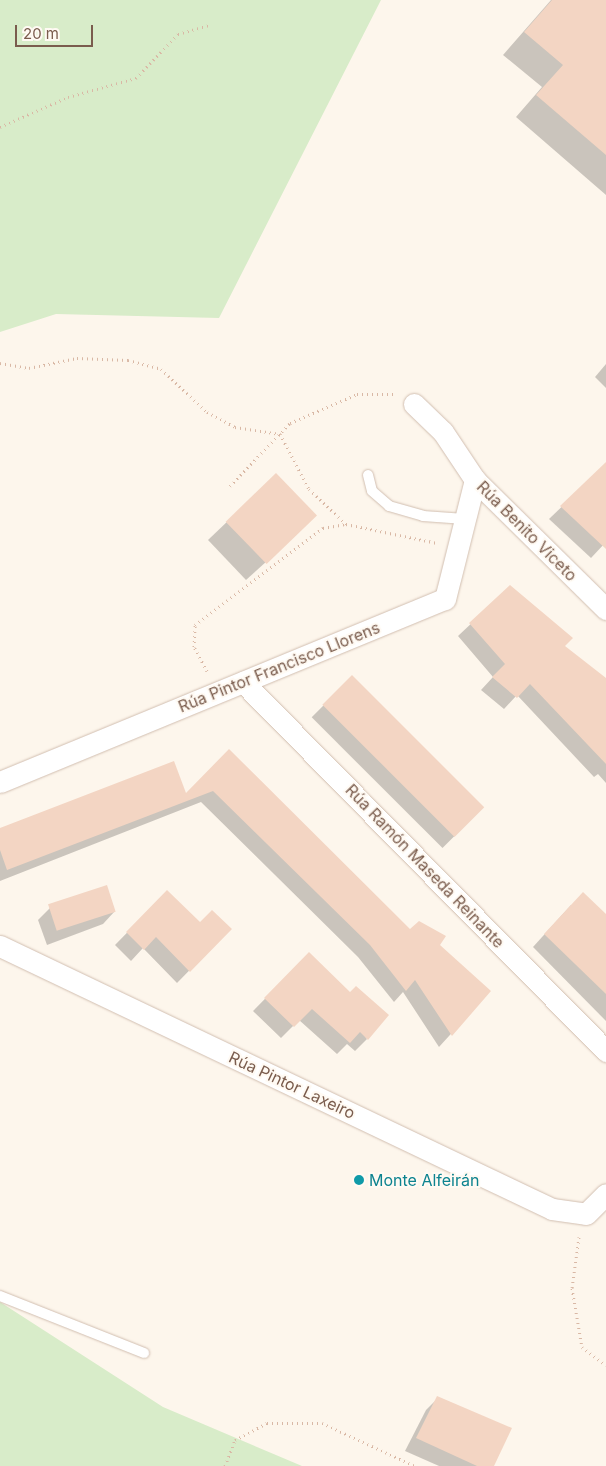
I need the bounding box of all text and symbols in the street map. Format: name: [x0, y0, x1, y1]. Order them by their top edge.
scale bar: [18, 15, 95, 47]
text: 20 m: [23, 24, 59, 43]
street label: Rúa Benito Viceto: [473, 477, 581, 585]
street label: Rúa Pintor Francisco Llorens: [175, 618, 383, 716]
street label: Rúa Ramón Maseda Reinante: [342, 780, 508, 952]
street label: Rúa Pintor Laxeiro: [226, 1047, 358, 1123]
place label: Monte Alfeirán: [369, 1170, 479, 1190]
marker: Monte Alfeirán: [353, 1174, 365, 1186]

